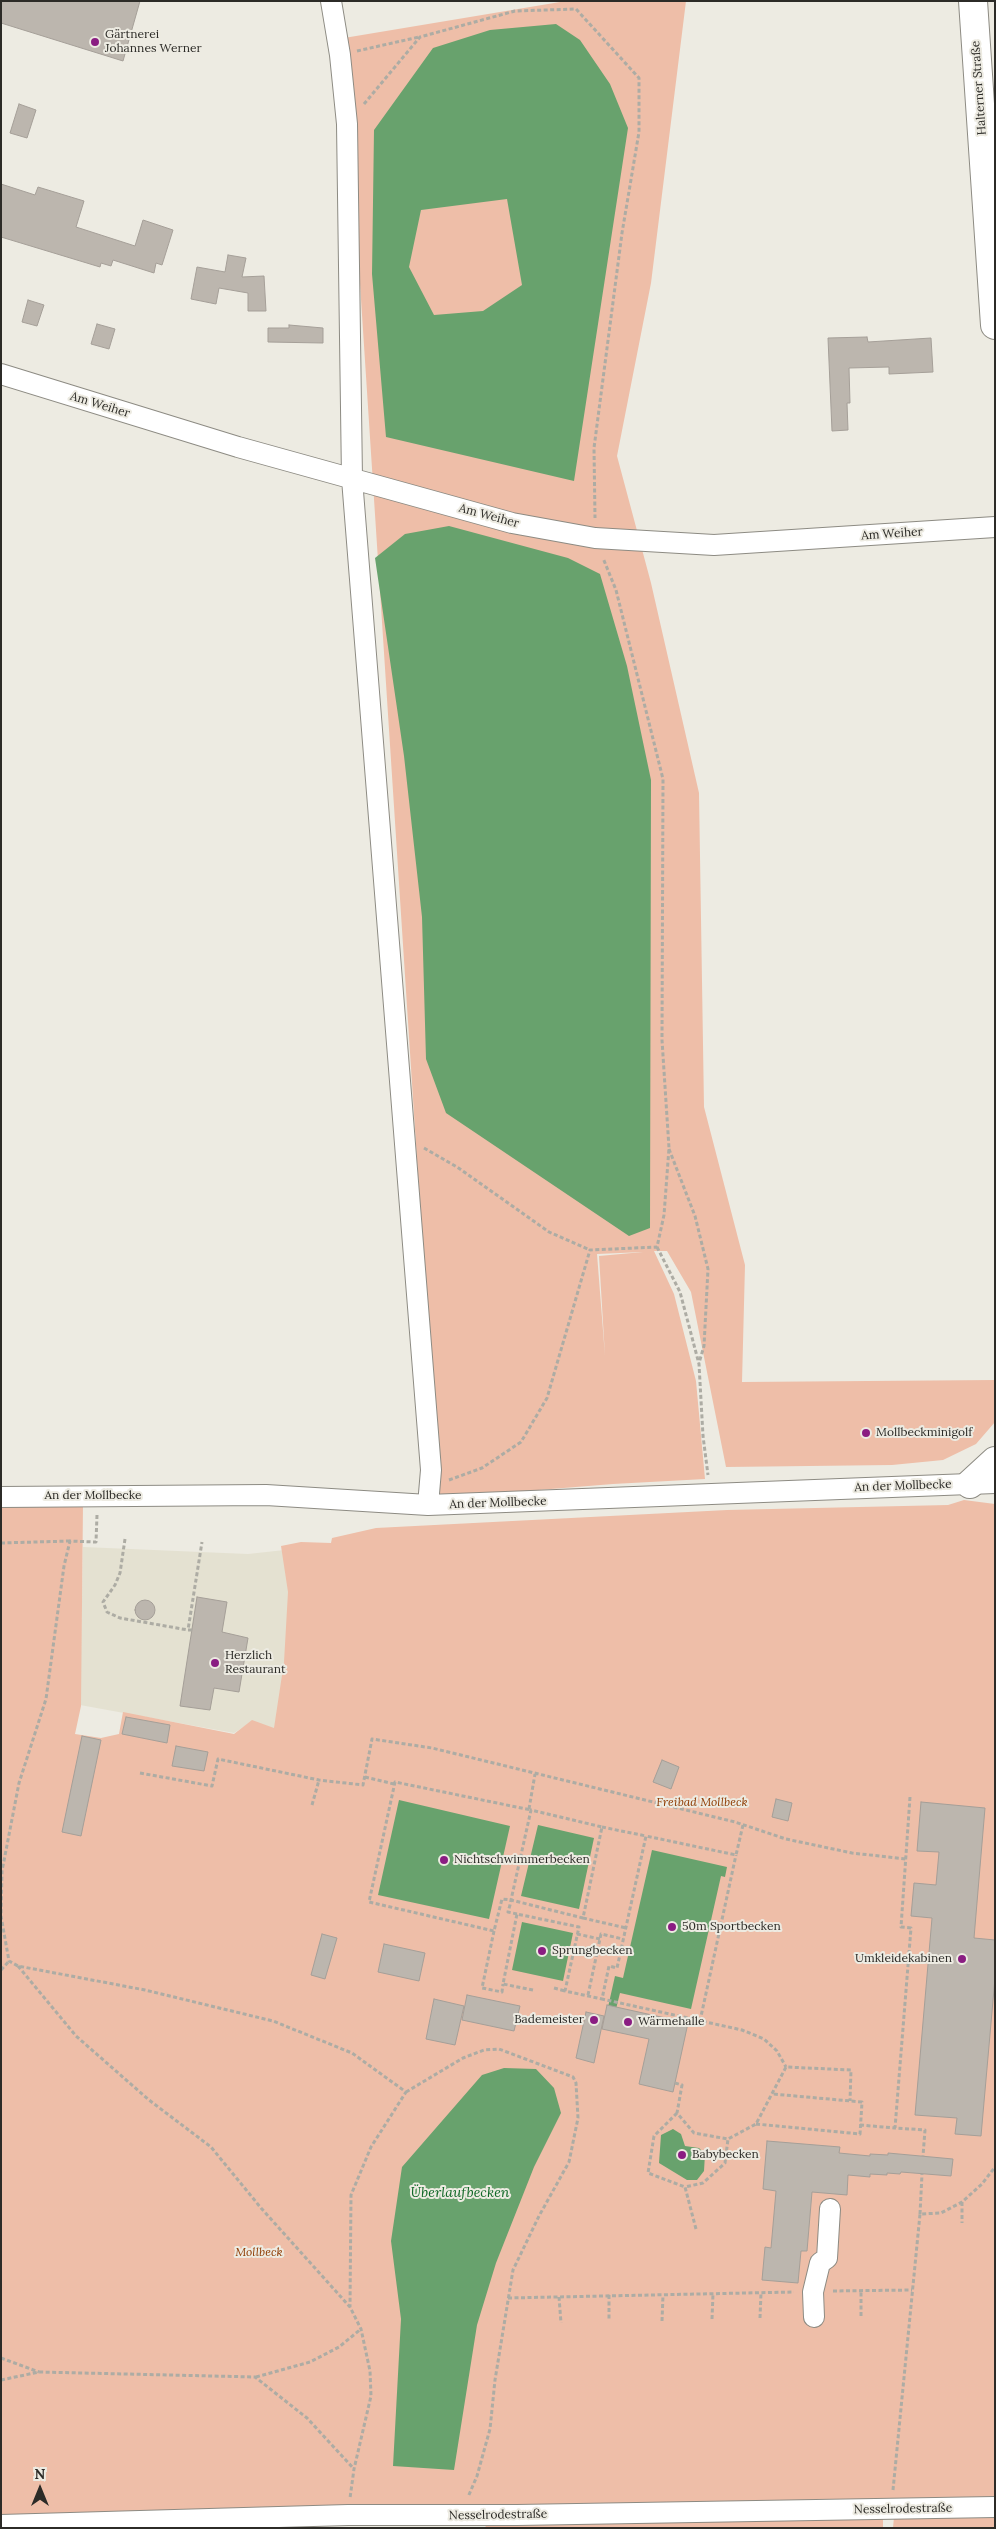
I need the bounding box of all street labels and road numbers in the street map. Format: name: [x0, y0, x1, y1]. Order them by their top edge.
street label: Halterner Straße: [969, 40, 989, 136]
street label: Am Weiher: [68, 389, 132, 421]
street label: Am Weiher: [457, 501, 521, 531]
street label: Am Weiher: [861, 525, 923, 543]
street label: An der Mollbecke: [854, 1477, 952, 1495]
street label: An der Mollbecke: [44, 1489, 142, 1503]
street label: An der Mollbecke: [449, 1494, 547, 1512]
street label: Nesselrodestraße: [854, 2501, 952, 2517]
street label: Nesselrodestraße: [449, 2507, 547, 2523]

